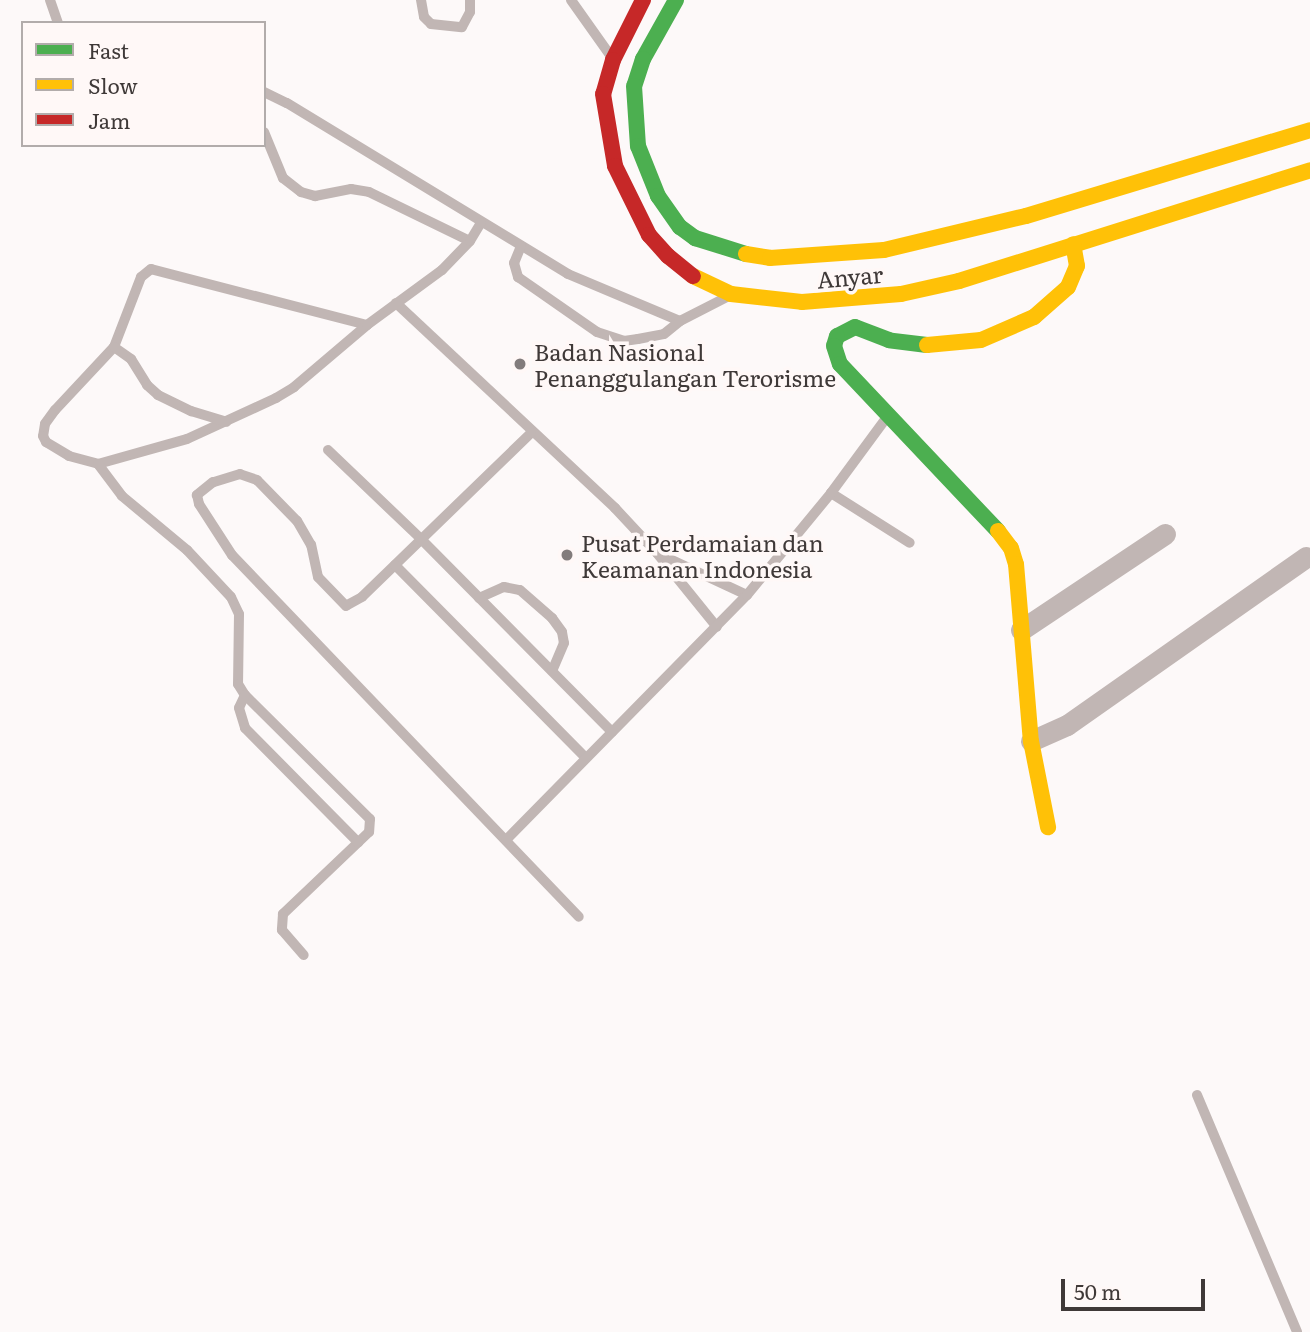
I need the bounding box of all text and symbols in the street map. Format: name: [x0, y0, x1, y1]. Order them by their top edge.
legend: [21, 21, 266, 147]
text: Fast: [88, 34, 129, 65]
text: Slow: [88, 69, 138, 100]
text: Jam: [88, 104, 130, 135]
street label: Anyar: [816, 259, 884, 293]
place label: Badan Nasional Penanggulangan Terorisme: [534, 337, 836, 391]
marker: Badan Nasional Penanggulangan Terorisme: [512, 356, 528, 372]
place label: Pusat Perdamaian dan Keamanan Indonesia: [581, 528, 824, 582]
marker: Pusat Perdamaian dan Keamanan Indonesia: [559, 547, 575, 563]
scale bar: [1065, 1266, 1208, 1310]
text: 50 m: [1074, 1275, 1121, 1306]

